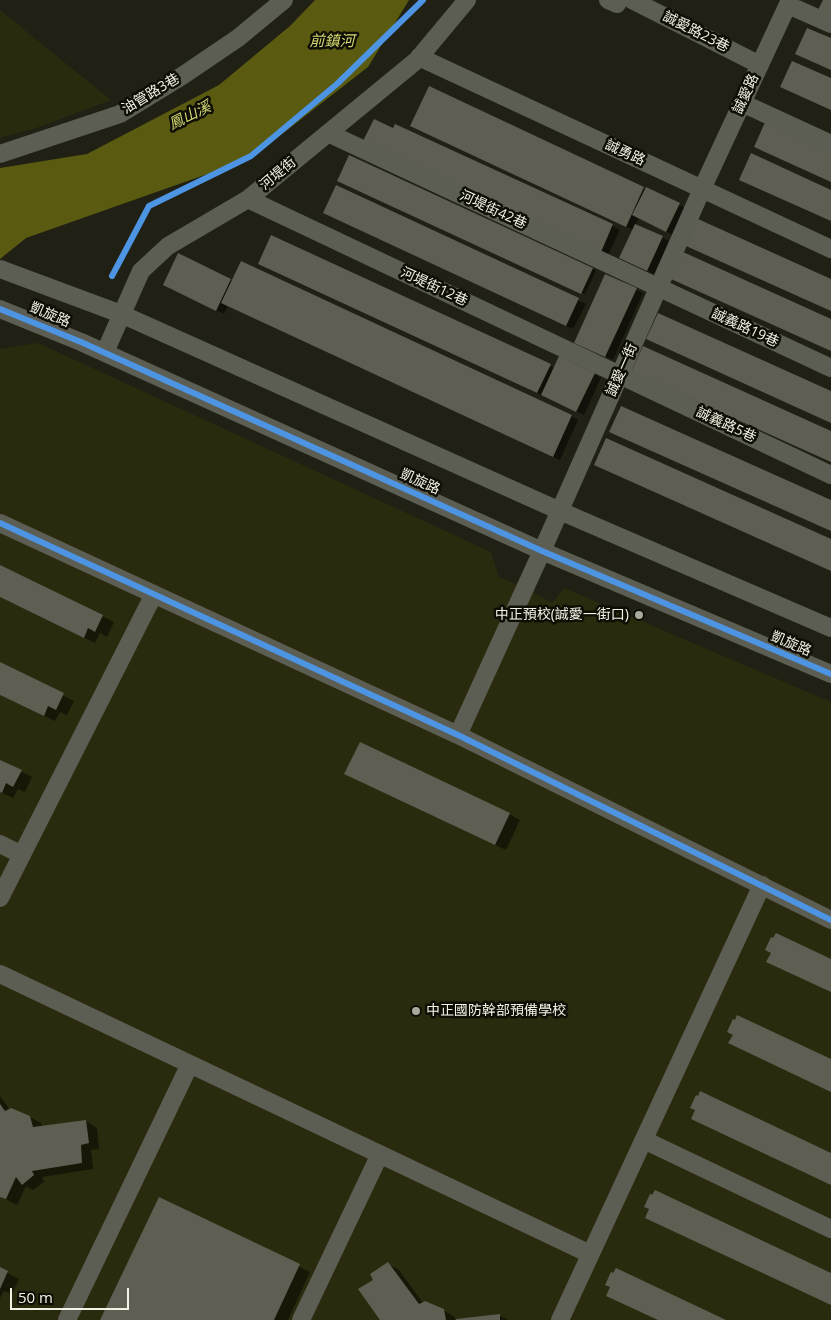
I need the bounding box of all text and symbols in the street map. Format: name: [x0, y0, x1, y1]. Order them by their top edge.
street label: 誠愛路23巷: [660, 8, 732, 56]
water label: 前鎮河: [310, 33, 354, 51]
street label: 油管路3巷: [119, 70, 183, 118]
street label: 誠愛路: [730, 71, 762, 117]
water label: 鳳山溪: [166, 98, 214, 134]
street label: 誠勇路: [602, 137, 648, 169]
street label: 河堤街: [257, 154, 299, 194]
street label: 河堤街42巷: [457, 187, 529, 233]
street label: 河堤街12巷: [398, 264, 470, 310]
street label: 凱旋路: [27, 299, 73, 331]
street label: 誠義路19巷: [709, 305, 781, 351]
street label: 誠愛一街: [603, 341, 641, 399]
street label: 誠義路5巷: [693, 404, 759, 446]
street label: 凱旋路: [397, 466, 443, 498]
place label: 中正預校(誠愛一街口): [495, 607, 629, 623]
marker: 中正預校(誠愛一街口): [633, 609, 645, 621]
street label: 凱旋路: [768, 628, 814, 660]
place label: 中正國防幹部預備學校: [426, 1003, 566, 1019]
marker: 中正國防幹部預備學校: [410, 1005, 422, 1017]
scale bar: [12, 1278, 131, 1310]
text: 50 m: [18, 1287, 53, 1307]

